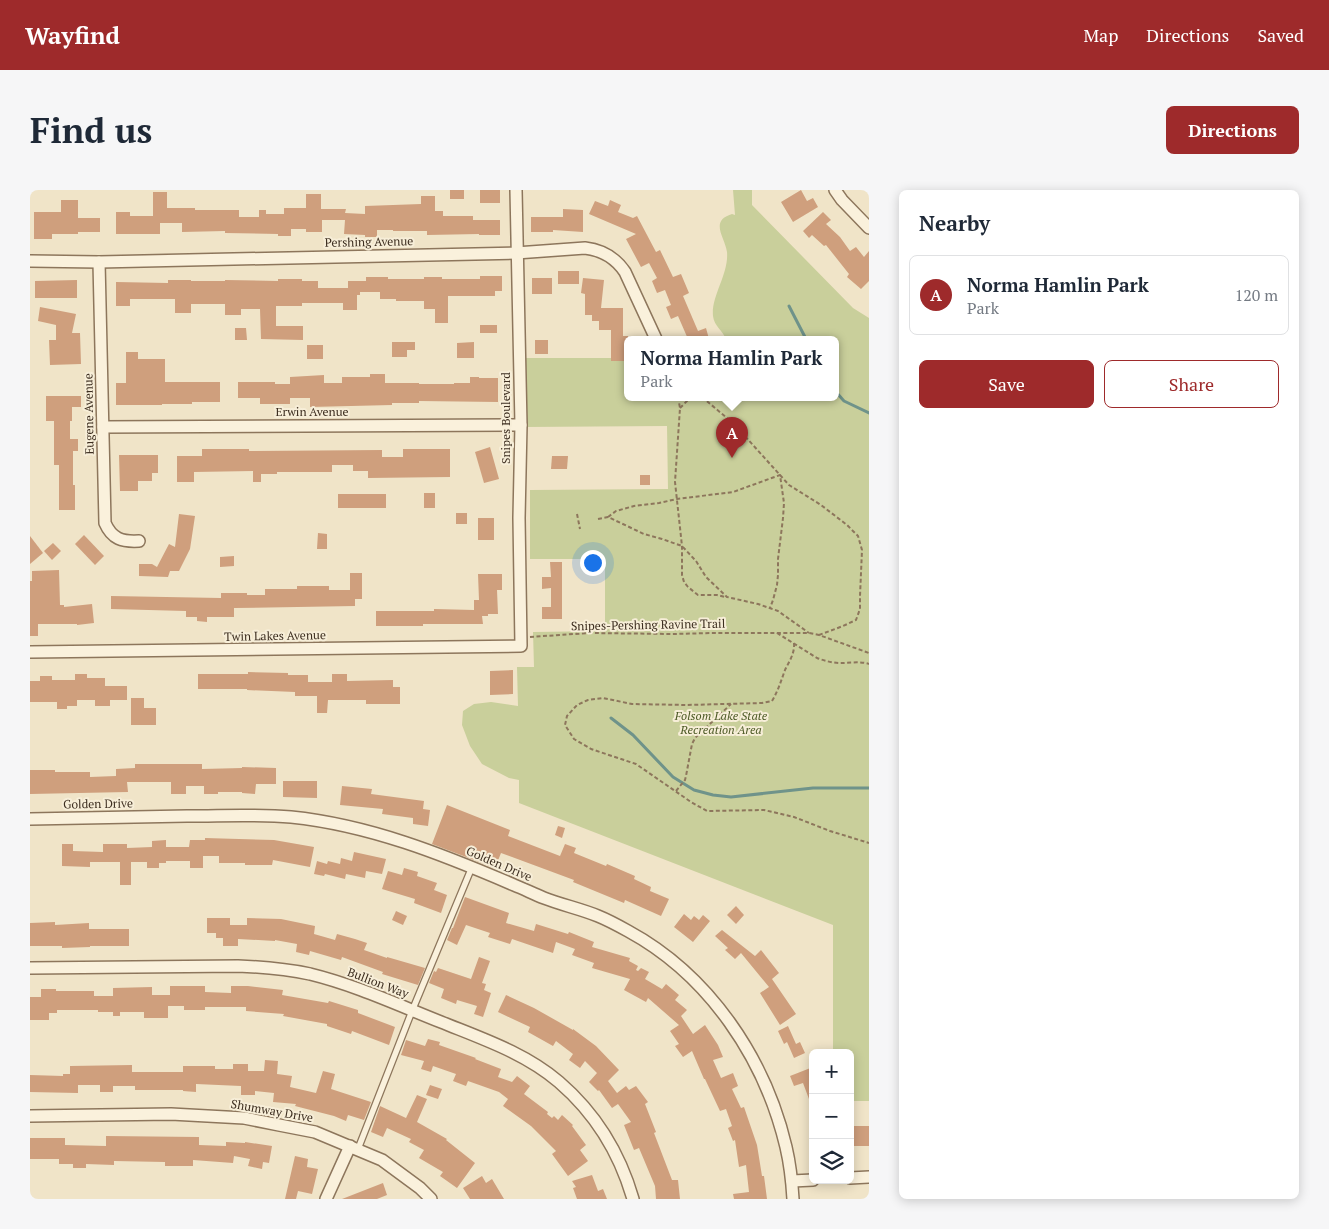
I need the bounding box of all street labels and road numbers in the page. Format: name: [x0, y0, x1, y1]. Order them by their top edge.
street label: Pershing Avenue: [325, 233, 413, 250]
street label: Snipes Boulevard: [498, 372, 513, 464]
street label: Eugene Avenue: [80, 373, 97, 455]
street label: Erwin Avenue: [275, 404, 349, 419]
street label: Snipes-Pershing Ravine Trail: [571, 616, 726, 633]
street label: Twin Lakes Avenue: [224, 627, 326, 644]
street label: Golden Drive: [63, 795, 133, 812]
street label: Golden Drive: [464, 843, 534, 884]
street label: Bullion Way: [345, 964, 412, 1001]
street label: Shumway Drive: [230, 1096, 314, 1125]

